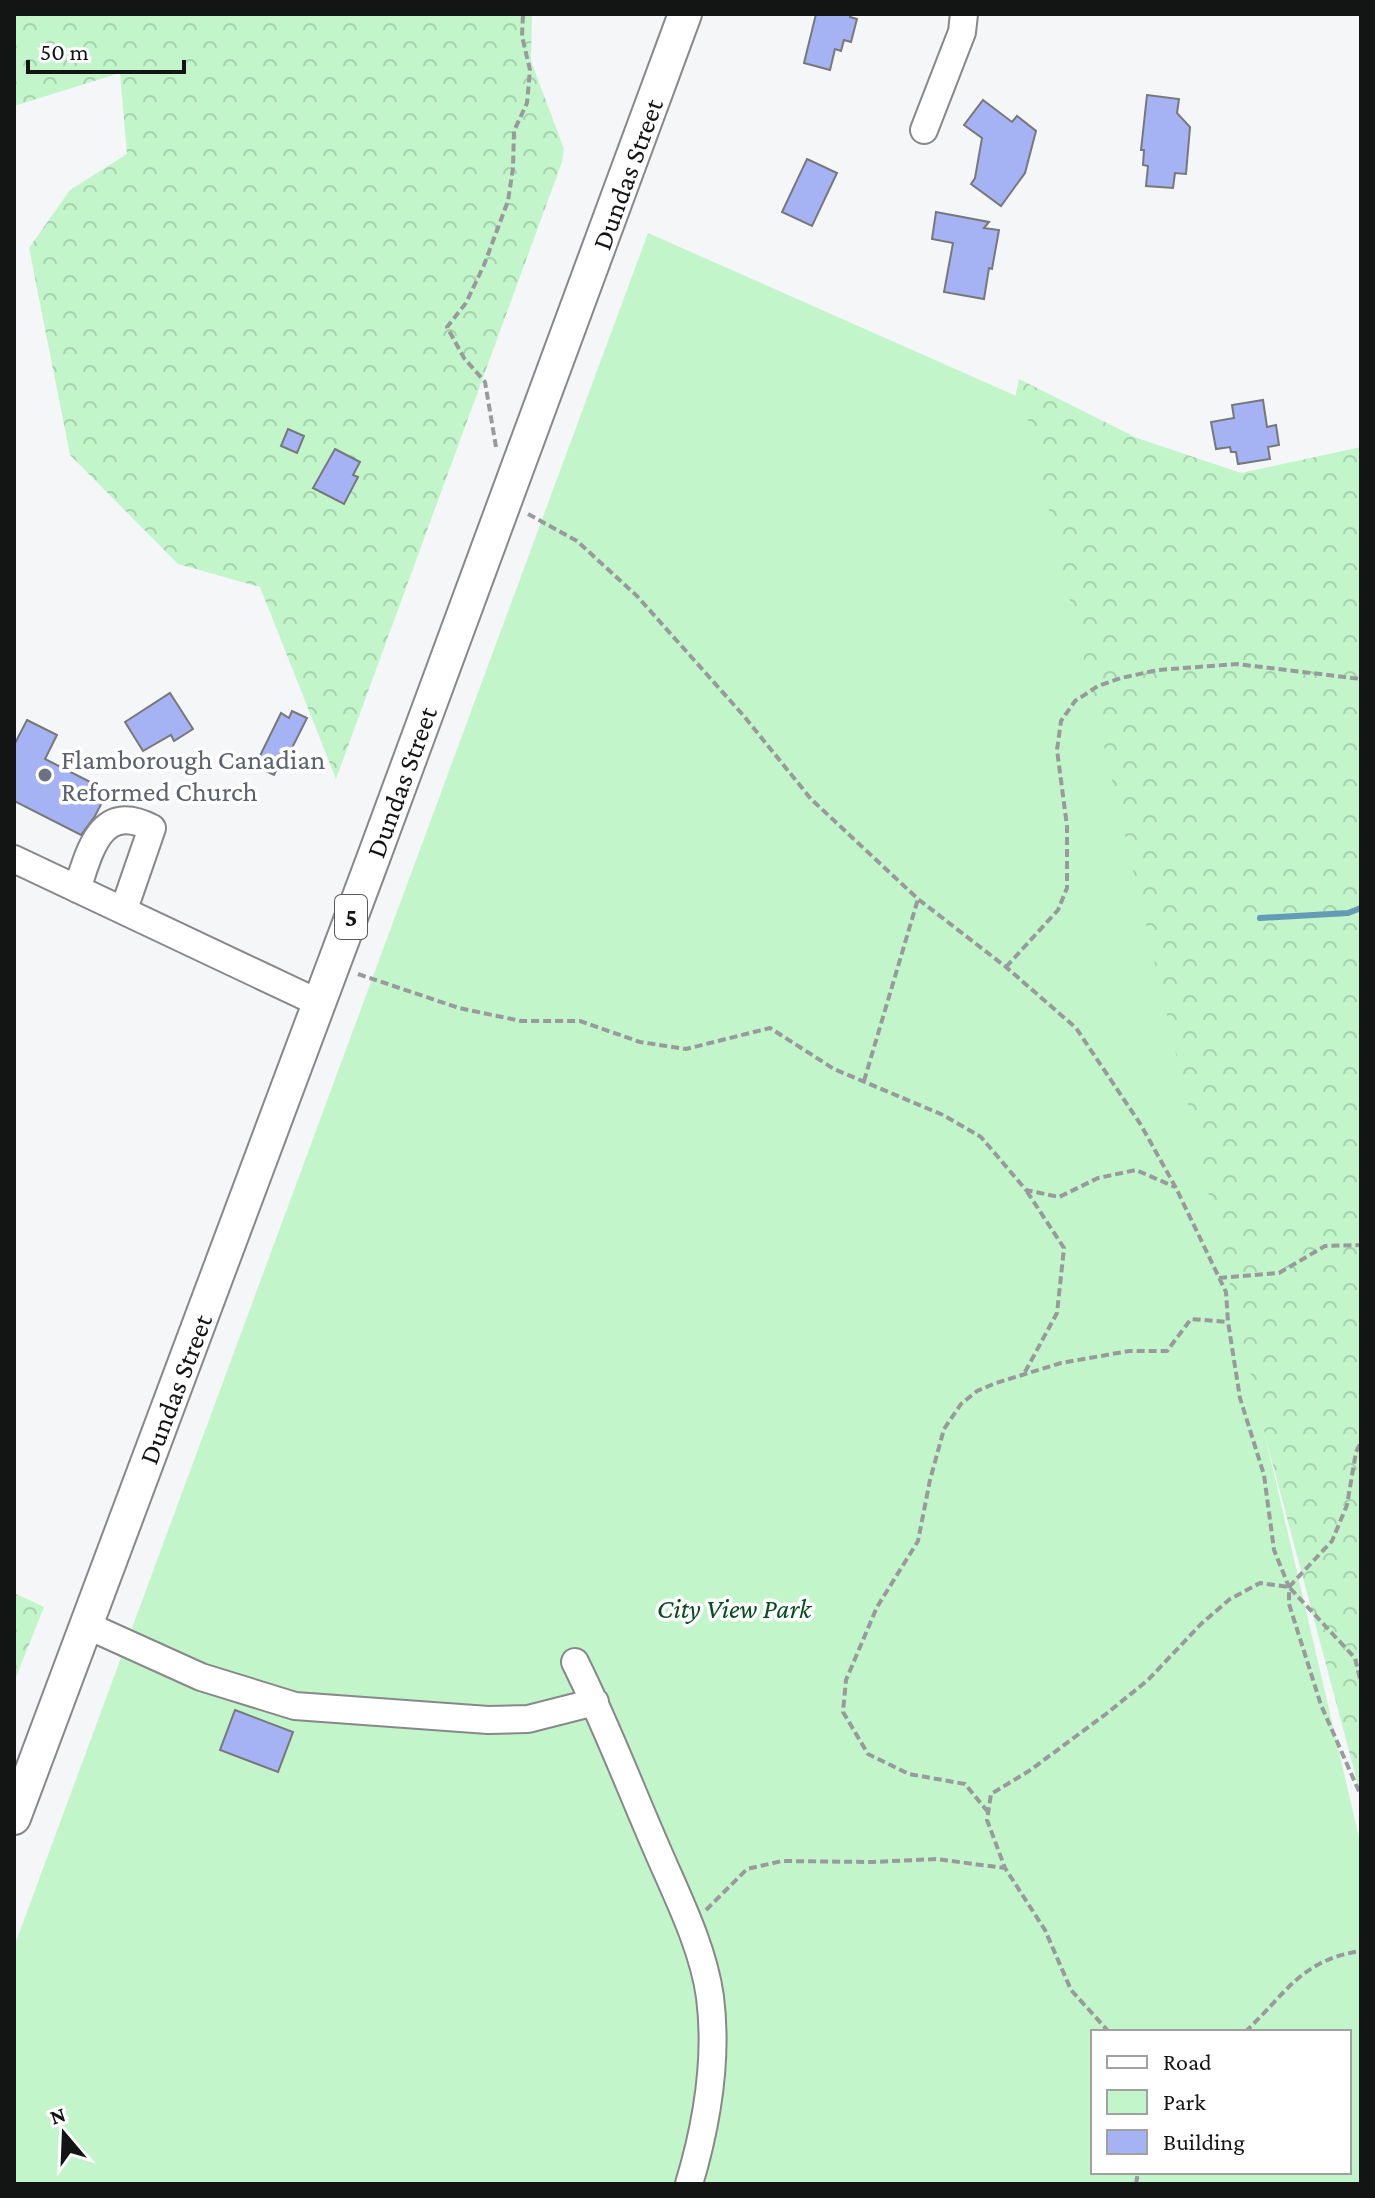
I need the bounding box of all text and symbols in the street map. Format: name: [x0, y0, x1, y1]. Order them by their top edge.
scale bar: [28, 24, 184, 74]
text: 50 m: [40, 38, 89, 65]
street label: Dundas Street: [586, 94, 669, 254]
street label: Dundas Street: [360, 702, 443, 862]
place label: Flamborough Canadian Reformed Church: [61, 744, 325, 807]
marker: Flamborough Canadian Reformed Church: [36, 766, 54, 784]
road number: 5: [335, 895, 367, 939]
street label: Dundas Street: [133, 1309, 219, 1469]
park label: City View Park: [657, 1593, 813, 1624]
legend: [1091, 2030, 1351, 2174]
text: Road: [1163, 2048, 1212, 2075]
text: Park: [1163, 2088, 1206, 2115]
north arrow: [24, 2094, 104, 2174]
text: N: [46, 2101, 69, 2130]
text: Building: [1163, 2128, 1245, 2155]

